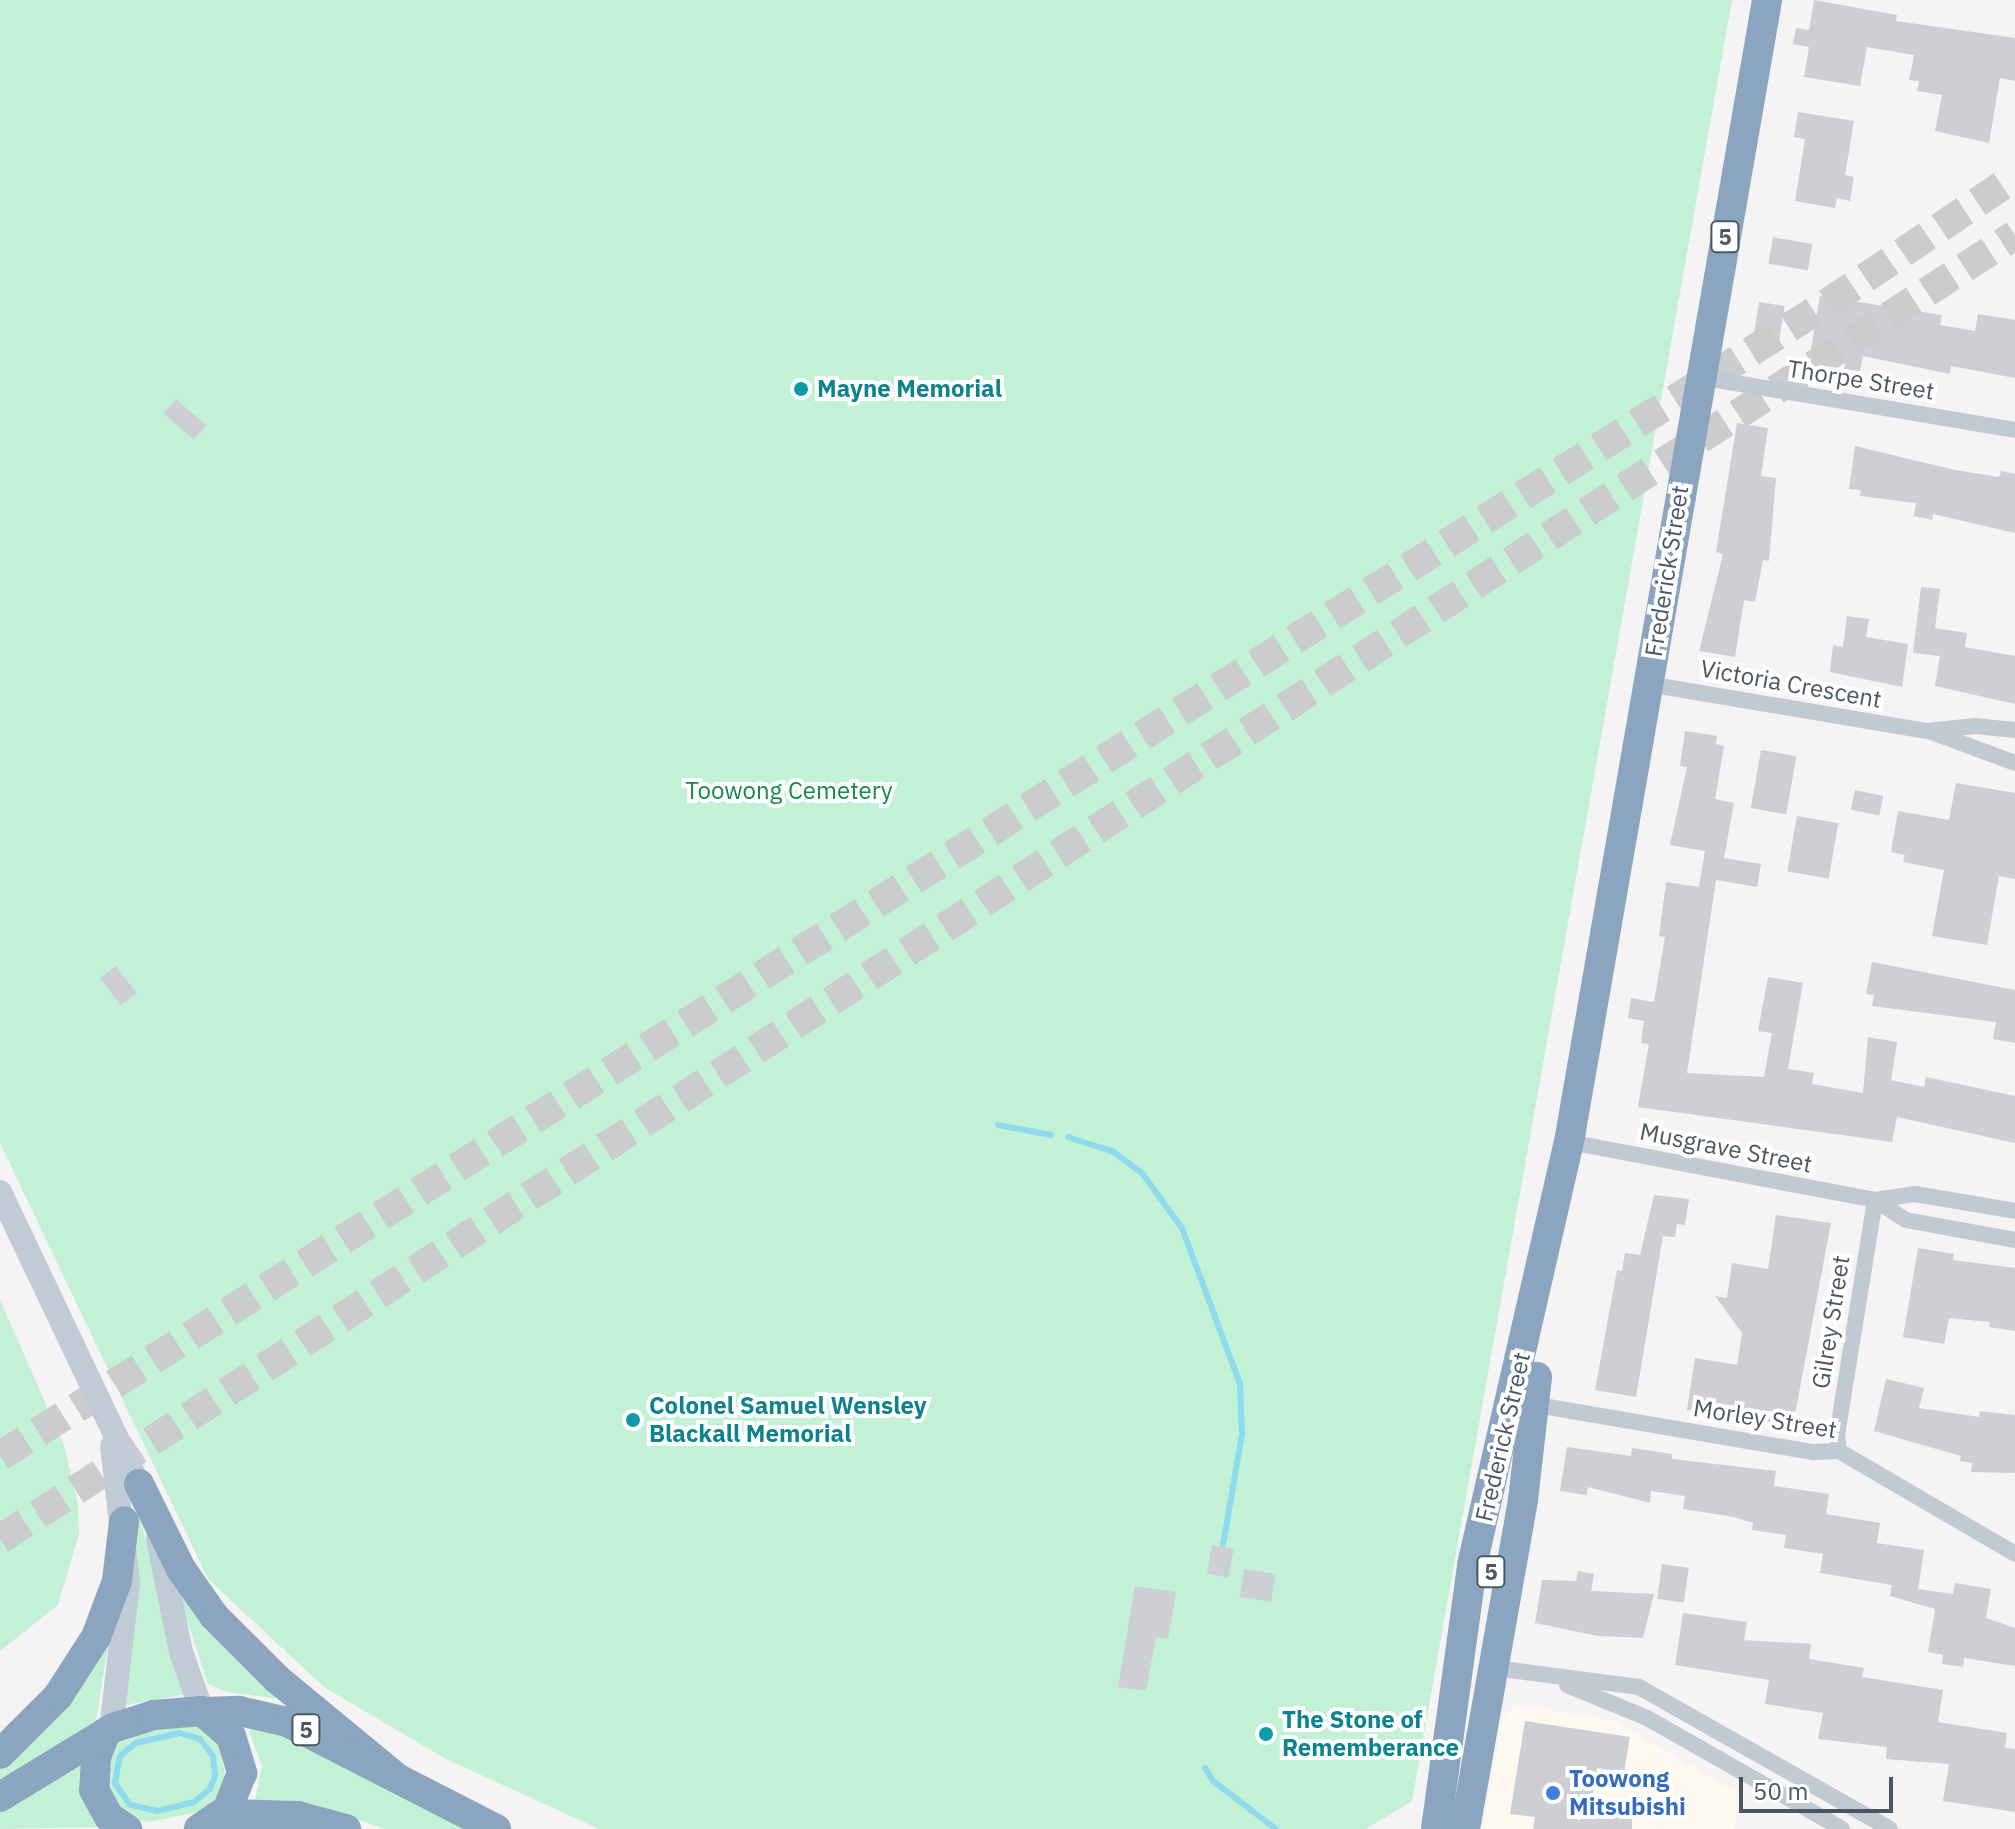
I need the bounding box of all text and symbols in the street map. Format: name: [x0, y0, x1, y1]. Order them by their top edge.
road number: 5: [1709, 219, 1741, 255]
street label: Thorpe Street: [1786, 354, 1936, 406]
place label: Mayne Memorial: [817, 375, 1002, 403]
marker: Mayne Memorial: [792, 380, 810, 398]
street label: Frederick Street: [1639, 483, 1695, 659]
street label: Victoria Crescent: [1698, 654, 1884, 714]
park label: Toowong Cemetery: [685, 777, 893, 805]
street label: Musgrave Street: [1637, 1117, 1815, 1179]
street label: Gilrey Street: [1806, 1253, 1856, 1391]
street label: Frederick Street: [1470, 1350, 1536, 1524]
place label: Colonel Samuel Wensley Blackall Memorial: [649, 1392, 927, 1448]
street label: Morley Street: [1691, 1393, 1839, 1445]
marker: Colonel Samuel Wensley Blackall Memorial: [624, 1411, 642, 1429]
road number: 5: [1475, 1554, 1507, 1590]
place label: The Stone of Rememberance: [1282, 1706, 1459, 1762]
road number: 5: [290, 1712, 322, 1748]
marker: The Stone of Rememberance: [1257, 1725, 1275, 1743]
scale bar: [1743, 1761, 1897, 1811]
place label: Toowong Mitsubishi: [1569, 1765, 1686, 1821]
text: 50 m: [1753, 1775, 1808, 1807]
marker: Toowong Mitsubishi: [1544, 1784, 1562, 1802]

